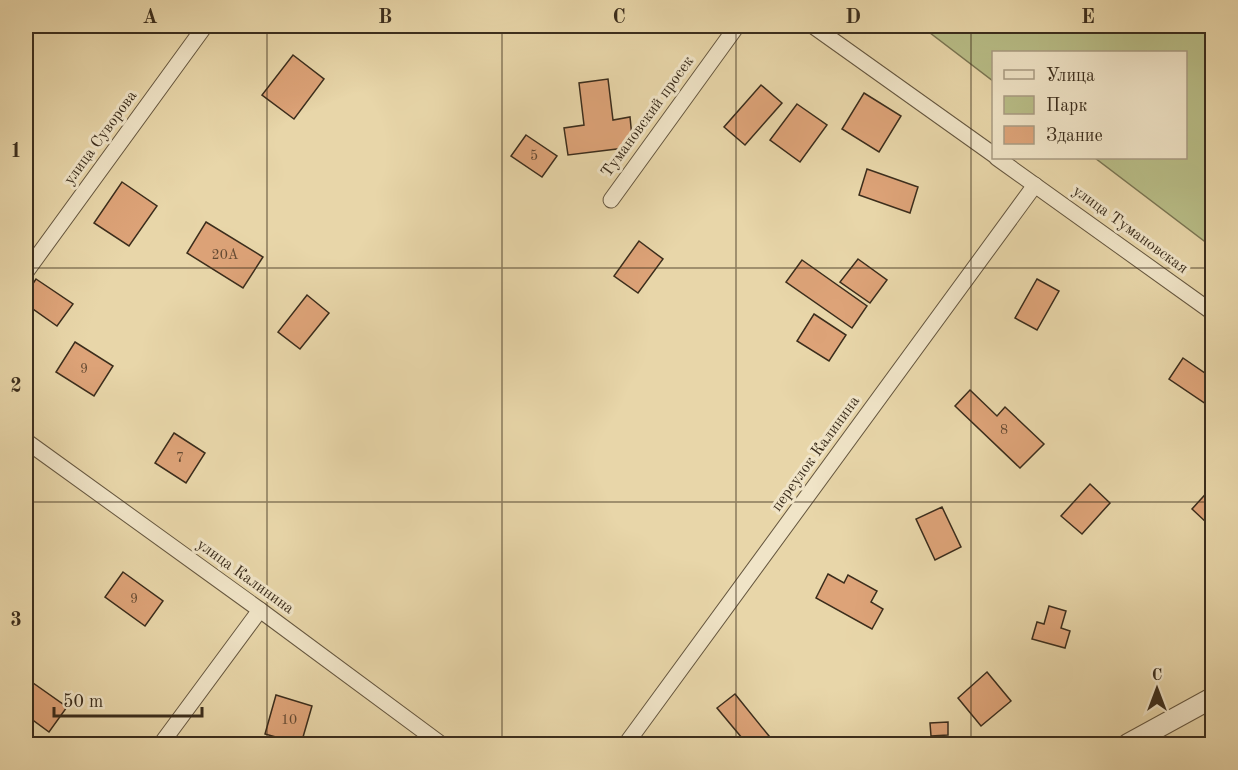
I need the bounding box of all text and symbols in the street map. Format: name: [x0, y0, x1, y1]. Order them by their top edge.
text: A: [142, 8, 158, 28]
text: B: [378, 8, 392, 28]
text: C: [612, 8, 626, 28]
text: D: [845, 8, 861, 28]
text: E: [1081, 8, 1095, 28]
legend: [992, 51, 1187, 159]
street label: Тумановский просек: [599, 53, 697, 181]
text: Улица: [1046, 67, 1095, 85]
street label: улица Суворова: [62, 88, 140, 188]
text: Парк: [1046, 97, 1087, 115]
text: Здание: [1046, 127, 1103, 145]
text: 1: [10, 142, 22, 162]
house number: 5: [530, 149, 538, 163]
street label: улица Тумановская: [1069, 183, 1191, 277]
house number: 20А: [212, 248, 239, 262]
house number: 9: [80, 362, 88, 376]
text: 2: [10, 377, 22, 397]
street label: переулок Калинина: [769, 393, 863, 515]
house number: 8: [1000, 423, 1008, 437]
house number: 7: [176, 451, 184, 465]
street label: улица Калинина: [194, 537, 297, 618]
house number: 9: [130, 592, 138, 606]
text: 3: [10, 611, 22, 631]
north arrow: [1127, 659, 1187, 719]
text: С: [1152, 668, 1162, 684]
scale bar: [54, 680, 202, 718]
text: 50 m: [63, 693, 103, 711]
house number: 10: [281, 713, 297, 727]

